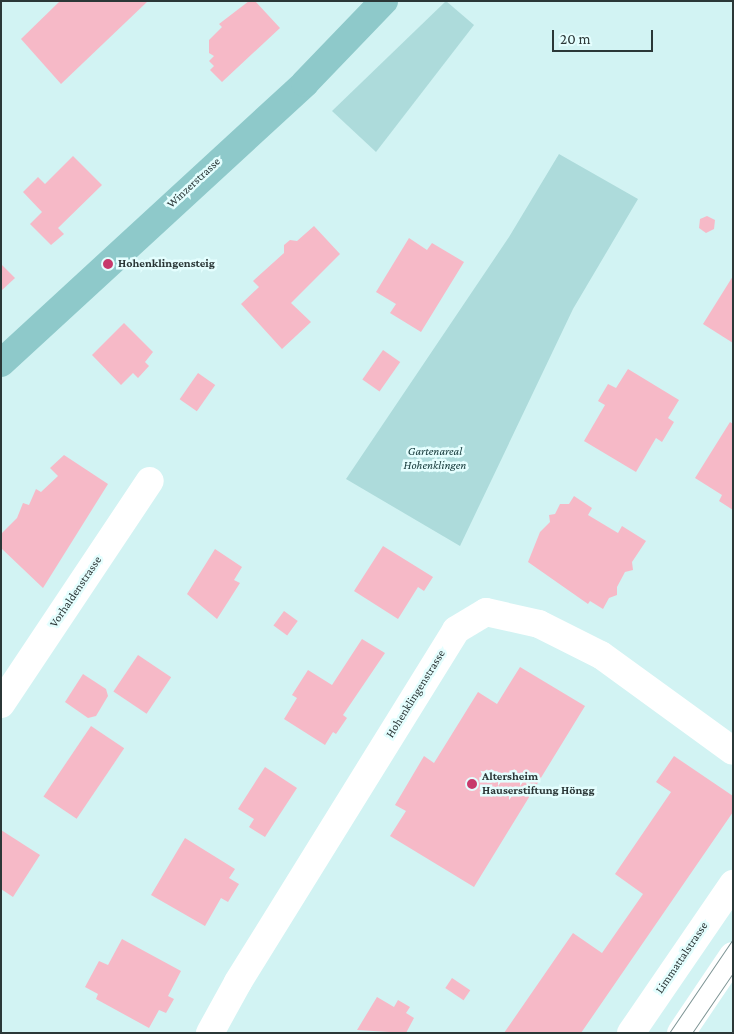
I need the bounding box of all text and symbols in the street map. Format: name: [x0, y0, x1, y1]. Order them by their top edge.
scale bar: [554, 20, 655, 52]
text: 20 m: [560, 31, 591, 47]
street label: Winzerstrasse: [164, 155, 224, 211]
place label: Hohenklingensteig: [118, 257, 215, 271]
marker: Hohenklingensteig: [102, 258, 114, 270]
park label: Gartenareal Hohenklingen: [404, 445, 466, 473]
street label: Vorhaldenstrasse: [47, 554, 105, 630]
street label: Hohenklingenstrasse: [383, 647, 449, 741]
place label: Altersheim Hauserstiftung Höngg: [482, 770, 594, 798]
marker: Altersheim Hauserstiftung Höngg: [466, 778, 478, 790]
street label: Limmattalstrasse: [653, 919, 711, 997]

